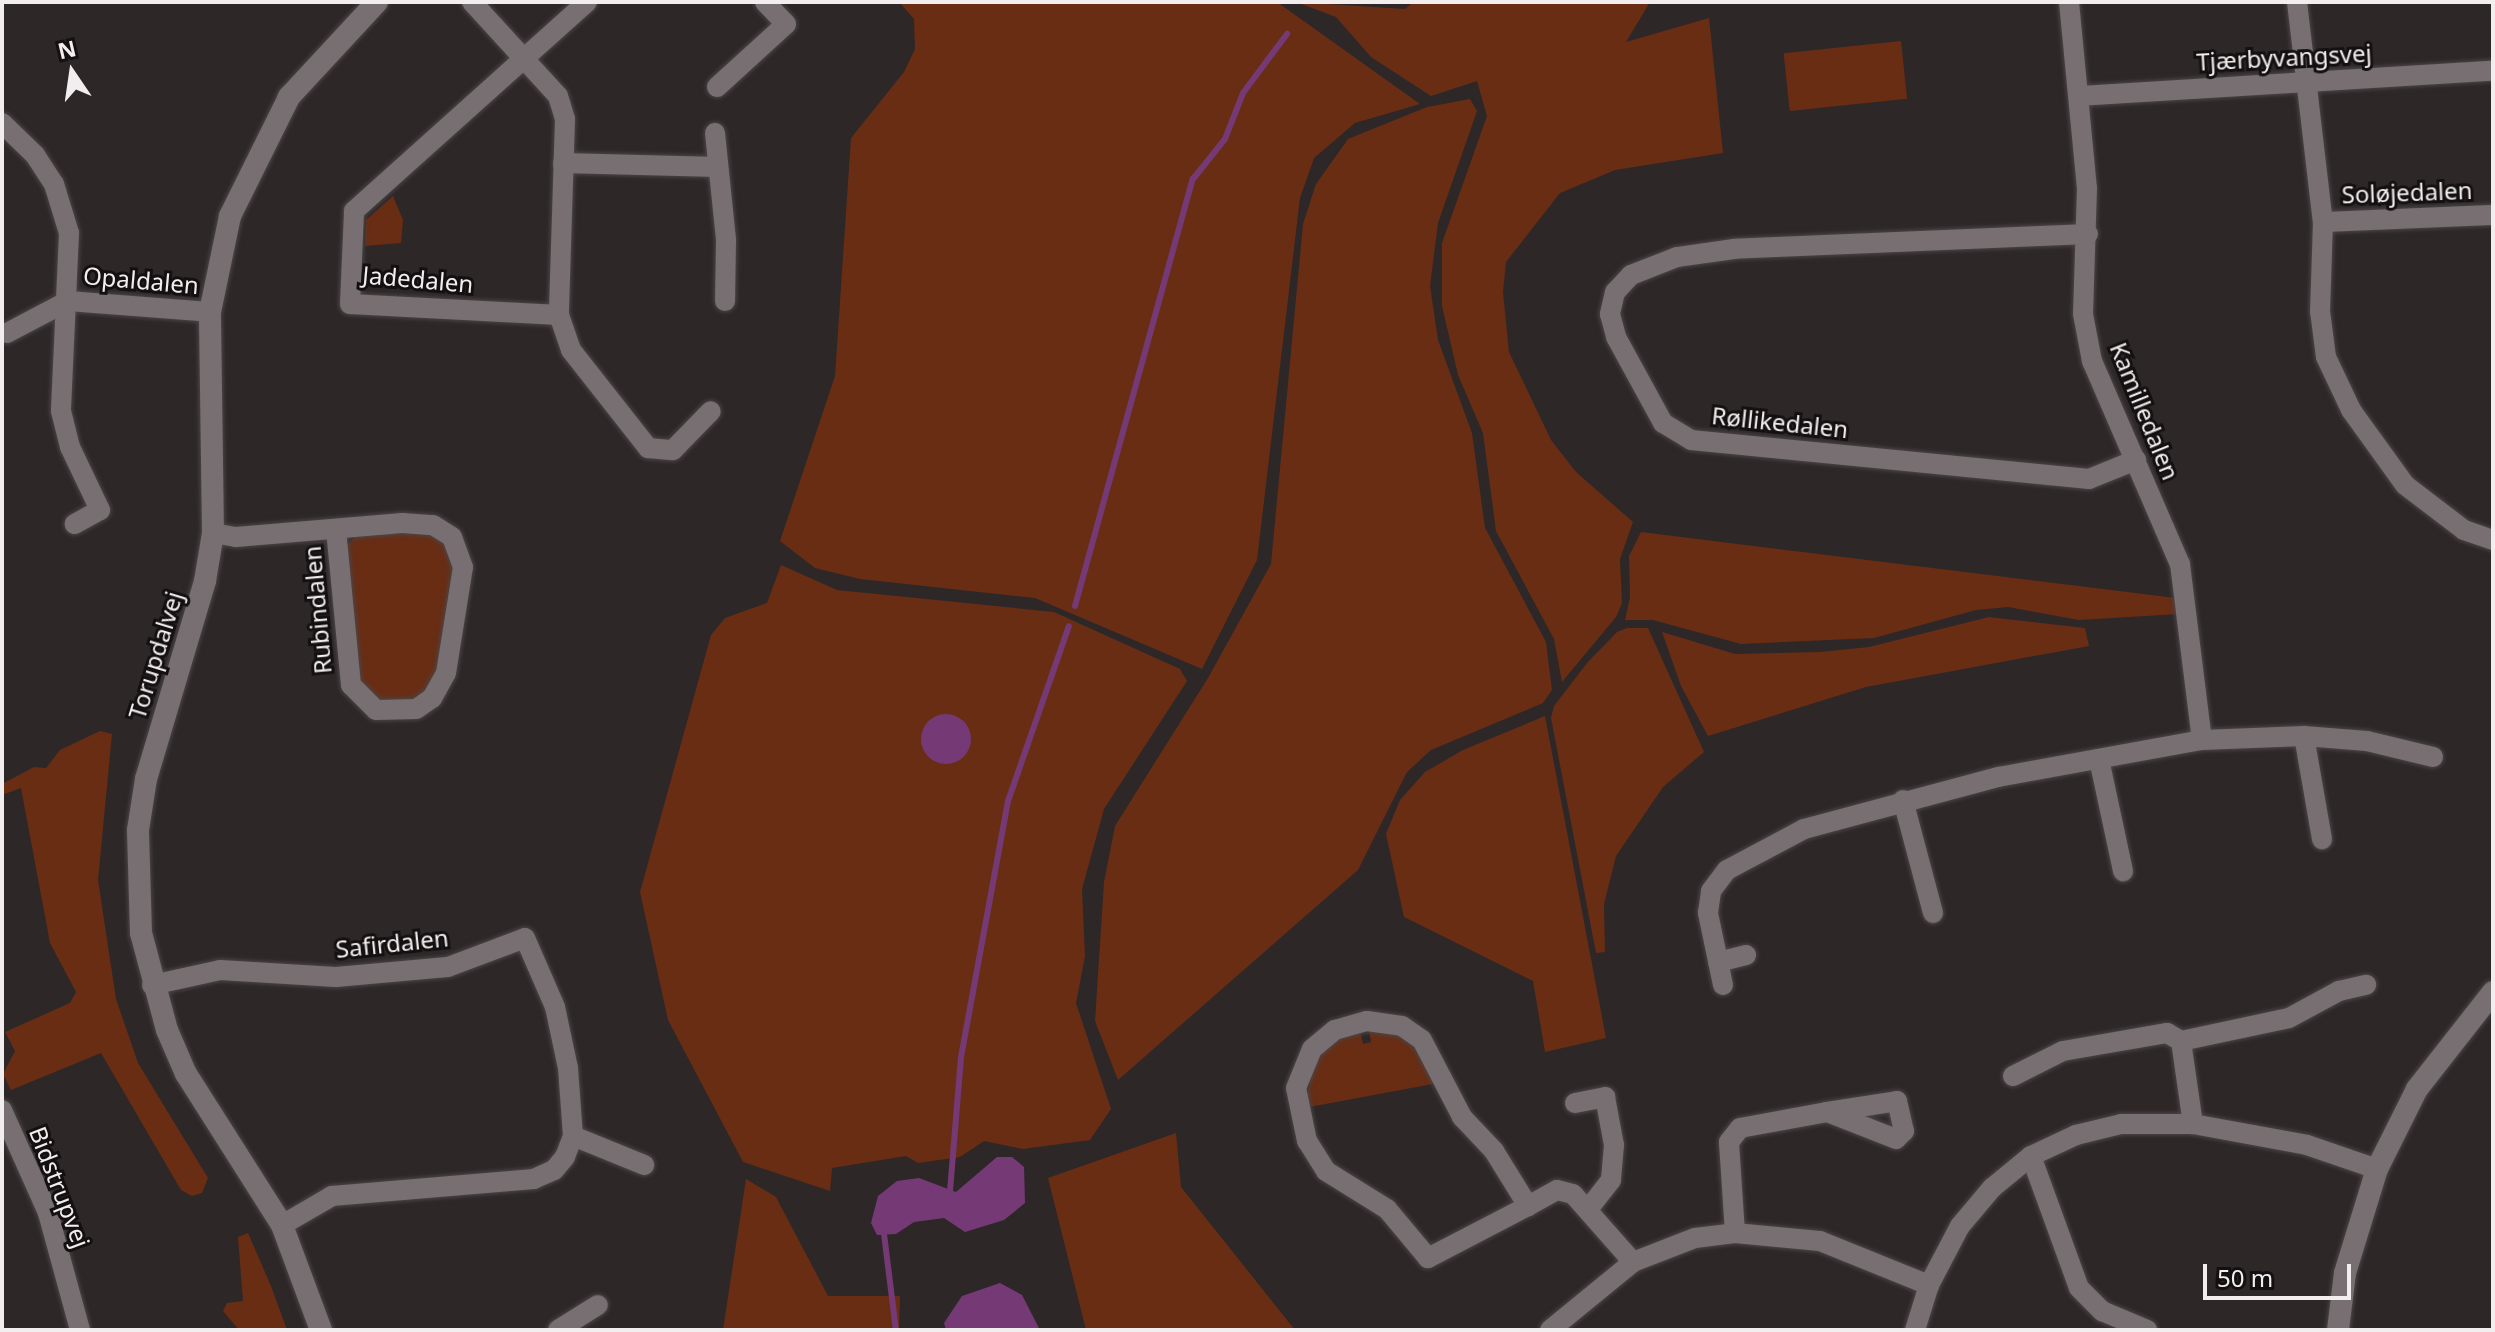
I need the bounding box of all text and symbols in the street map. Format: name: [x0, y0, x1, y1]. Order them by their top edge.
north arrow: [32, 32, 112, 112]
text: N: [55, 32, 79, 65]
street label: Tjærbyvangsvej: [2196, 38, 2372, 76]
street label: Soløjedalen: [2341, 175, 2473, 209]
street label: Jadedalen: [361, 260, 475, 298]
street label: Opaldalen: [82, 261, 200, 299]
street label: Kamilledalen: [2104, 338, 2186, 484]
street label: Røllikedalen: [1710, 401, 1850, 443]
street label: Rubindalen: [297, 545, 337, 675]
street label: Torupdalvej: [122, 588, 188, 722]
street label: Safirdalen: [334, 923, 450, 963]
street label: Bidstrupvej: [24, 1122, 96, 1252]
scale bar: [2207, 1248, 2355, 1298]
text: 50 m: [2217, 1261, 2273, 1294]

